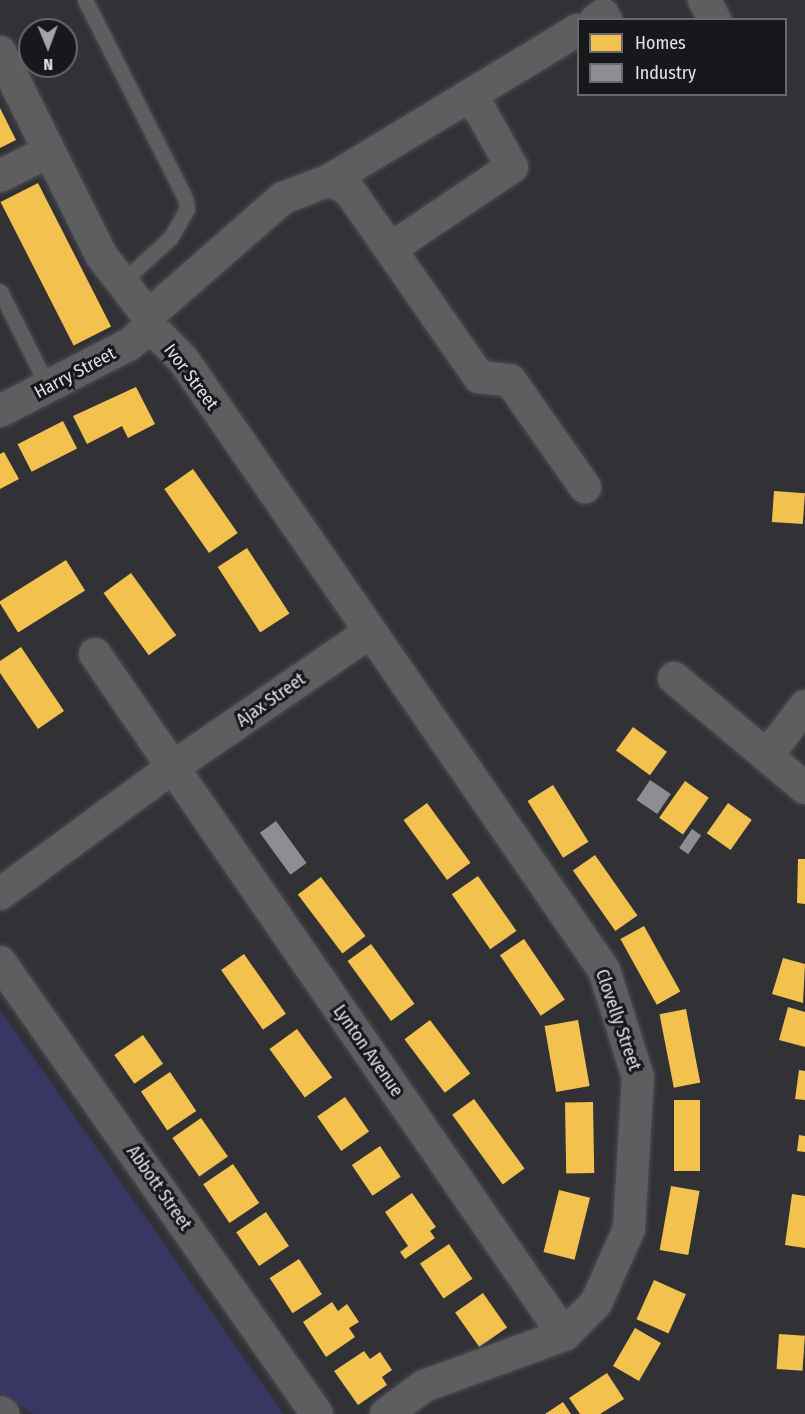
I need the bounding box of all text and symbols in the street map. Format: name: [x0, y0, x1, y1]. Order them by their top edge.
north arrow: [18, 18, 78, 78]
legend: [577, 18, 787, 96]
text: Homes: [635, 32, 686, 54]
text: N: [43, 55, 53, 74]
text: Industry: [635, 62, 696, 84]
street label: Ivor Street: [159, 340, 223, 414]
street label: Harry Street: [31, 343, 119, 403]
street label: Ajax Street: [232, 668, 310, 732]
street label: Clovelly Street: [591, 967, 645, 1073]
street label: Lynton Avenue: [328, 1001, 408, 1101]
street label: Abbott Street: [122, 1142, 196, 1234]

